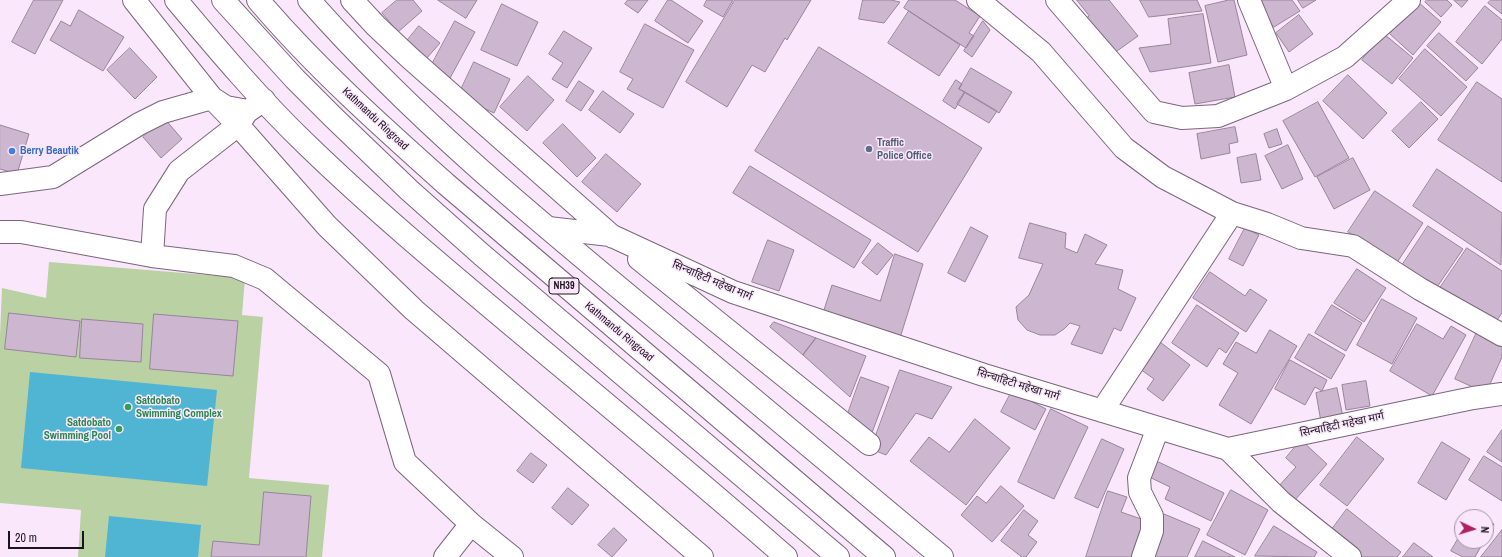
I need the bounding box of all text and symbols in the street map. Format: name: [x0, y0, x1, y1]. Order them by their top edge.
street label: Kathmandu Ringroad: [339, 85, 411, 153]
place label: Traffic Police Office: [877, 136, 932, 162]
place label: Berry Beautik: [20, 144, 79, 158]
marker: Traffic Police Office: [864, 144, 874, 154]
marker: Berry Beautik: [7, 146, 17, 156]
street label: सिन्चाहिटी महेखा मार्ग: [670, 258, 754, 304]
road number: NH39: [549, 278, 579, 294]
street label: Kathmandu Ringroad: [582, 299, 656, 365]
street label: सिन्चाहिटी महेखा मार्ग: [975, 366, 1061, 404]
place label: Satdobato Swimming Complex: [136, 394, 222, 420]
marker: Satdobato Swimming Complex: [123, 402, 133, 412]
street label: सिन्चाहिटी महेखा मार्ग: [1299, 410, 1385, 440]
place label: Satdobato Swimming Pool: [44, 416, 111, 442]
marker: Satdobato Swimming Pool: [114, 424, 124, 434]
north arrow: [1454, 509, 1494, 549]
scale bar: [10, 523, 86, 549]
text: N: [1478, 526, 1492, 533]
text: 20 m: [15, 530, 37, 546]

